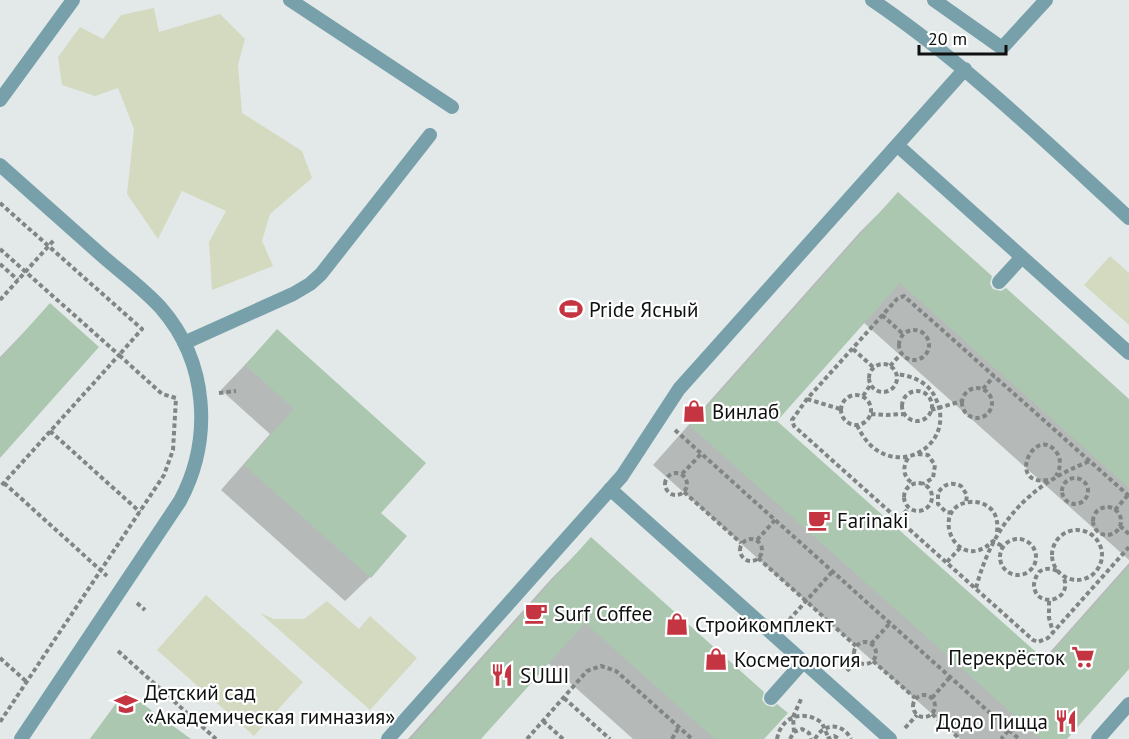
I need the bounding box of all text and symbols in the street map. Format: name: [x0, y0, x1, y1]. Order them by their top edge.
scale bar: [919, 18, 1006, 56]
text: 20 m: [928, 27, 967, 50]
sports icon: Pride Ясный: [558, 296, 584, 322]
place label: Pride Ясный: [589, 296, 698, 323]
shop icon: Винлаб: [681, 398, 707, 424]
place label: Винлаб: [712, 398, 779, 425]
cafe icon: Farinaki: [806, 507, 832, 533]
place label: Farinaki: [837, 507, 909, 534]
cafe icon: Surf Coffee: [523, 600, 549, 626]
place label: Surf Coffee: [554, 600, 652, 627]
shop icon: Стройкомплект: [664, 611, 690, 637]
place label: Стройкомплект: [695, 611, 834, 638]
place label: Перекрёсток: [948, 644, 1065, 671]
supermarket icon: Перекрёсток: [1070, 644, 1096, 670]
shop icon: Косметология: [703, 646, 729, 672]
place label: Косметология: [734, 646, 861, 673]
restaurant icon: SUШI: [489, 662, 515, 688]
place label: SUШI: [520, 662, 569, 689]
place label: Детский сад «Академическая гимназия»: [144, 679, 395, 730]
school or university icon: Детский сад «Академическая гимназия»: [113, 691, 139, 717]
place label: Додо Пицца: [936, 708, 1048, 735]
restaurant icon: Додо Пицца: [1053, 708, 1079, 734]

